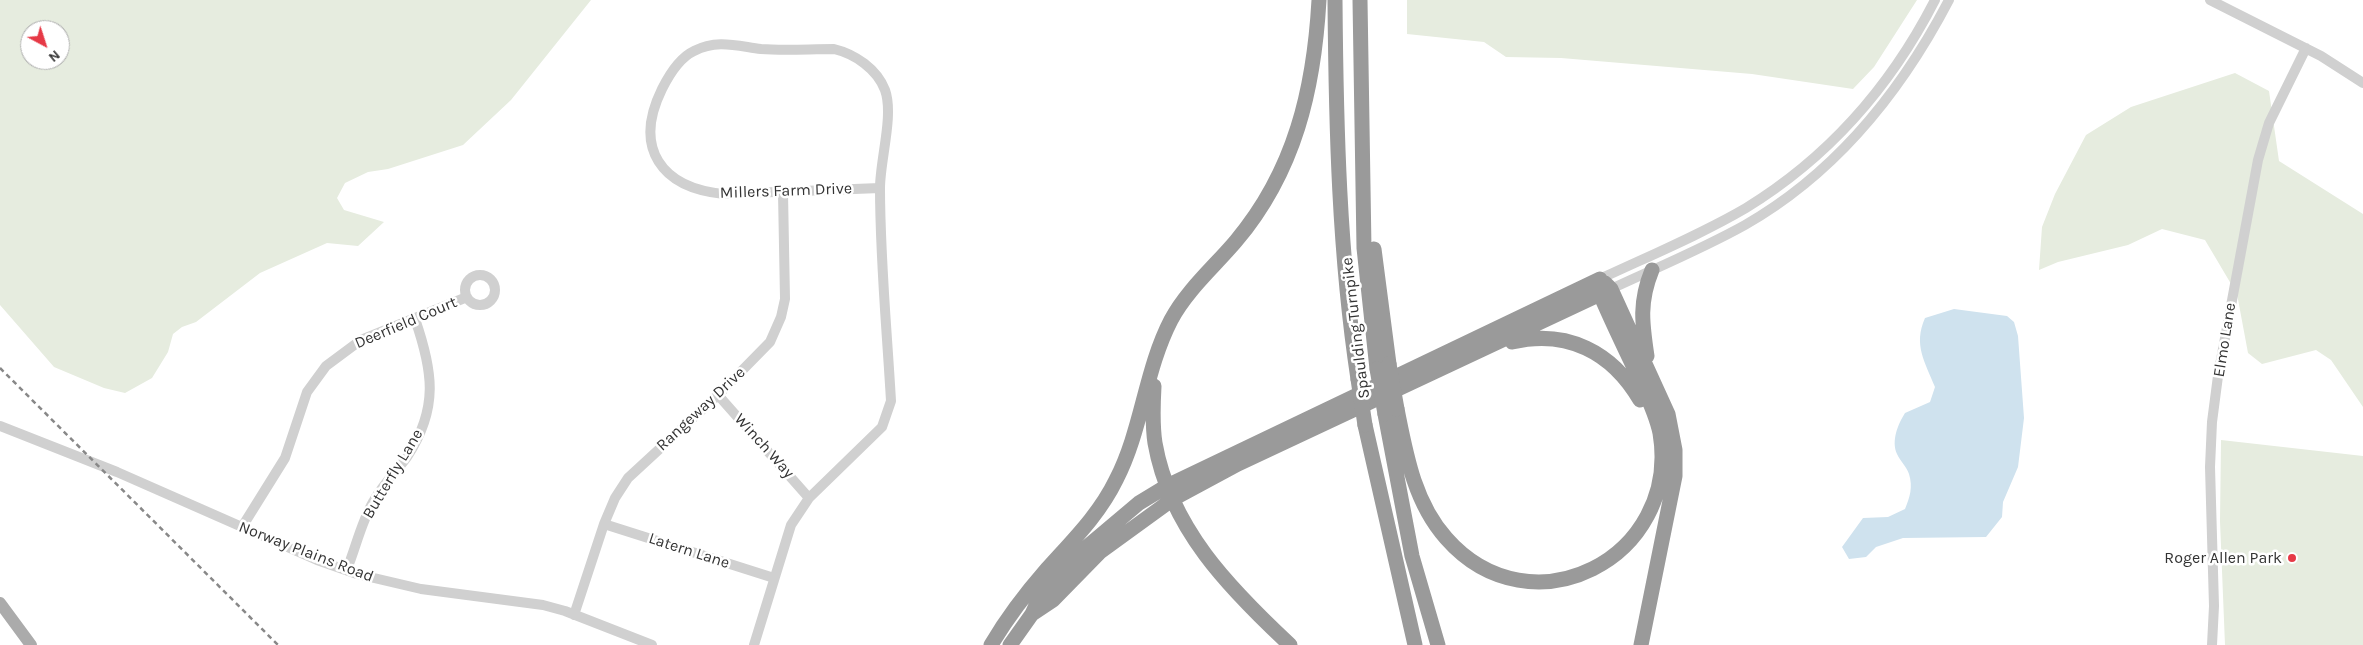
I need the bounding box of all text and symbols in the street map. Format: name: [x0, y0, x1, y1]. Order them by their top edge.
north arrow: [20, 20, 70, 70]
text: N: [45, 46, 64, 66]
street label: Millers Farm Drive: [720, 179, 852, 203]
street label: Spaulding Turnpike: [1338, 256, 1374, 400]
street label: Deerfield Court: [352, 293, 460, 353]
street label: Elmo Lane: [2210, 301, 2240, 379]
street label: Rangeway Drive: [653, 363, 749, 455]
street label: Winch Way: [730, 410, 798, 482]
street label: Butterfly Lane: [359, 426, 427, 522]
street label: Norway Plains Road: [236, 517, 376, 587]
street label: Latern Lane: [646, 529, 732, 573]
place label: Roger Allen Park: [2164, 548, 2282, 568]
marker: Roger Allen Park: [2286, 552, 2298, 564]

